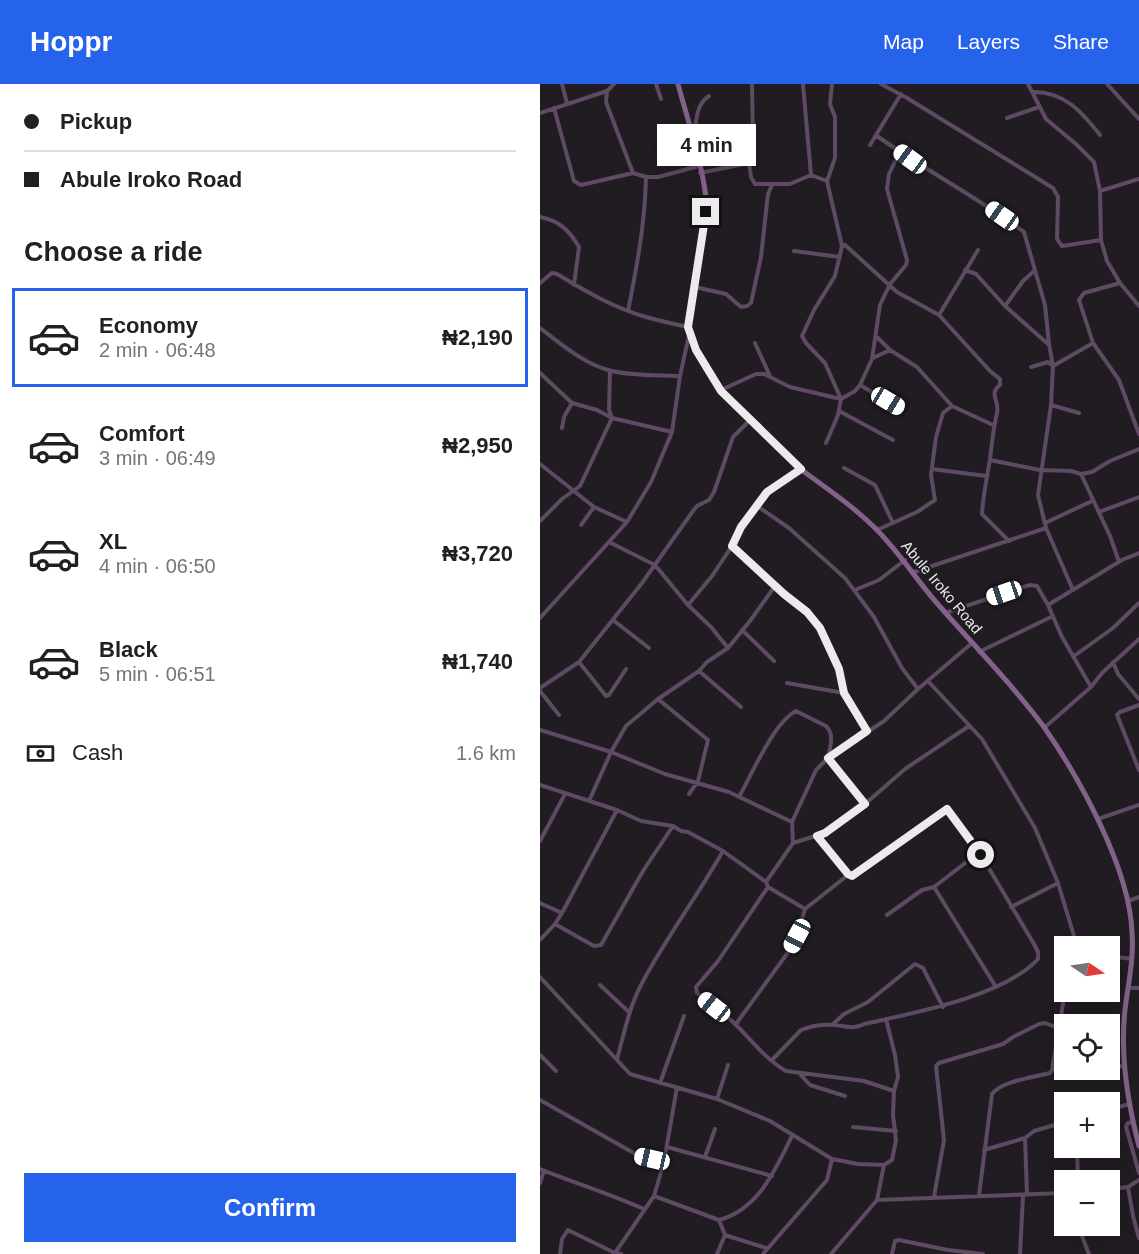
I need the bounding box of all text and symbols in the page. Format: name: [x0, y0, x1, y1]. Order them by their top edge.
text: Hoppr: [30, 26, 112, 57]
text: Map: [883, 30, 924, 53]
text: Layers: [957, 30, 1020, 53]
text: Share: [1053, 30, 1109, 53]
text: Pickup: [60, 109, 132, 134]
callout: 4 min: [656, 125, 756, 167]
text: 4 min: [680, 134, 733, 156]
car: [890, 141, 930, 177]
text: Abule Iroko Road: [60, 167, 242, 192]
route end: [692, 198, 719, 225]
car: [982, 198, 1022, 234]
text: Choose a ride: [24, 237, 203, 267]
icon: car: [27, 311, 81, 365]
text: Economy: [99, 313, 198, 338]
text: ₦2,190: [442, 325, 513, 350]
text: 2 min · 06:48: [99, 339, 216, 361]
car: [868, 384, 908, 418]
icon: car: [27, 419, 81, 473]
text: Comfort: [99, 421, 185, 446]
text: ₦2,950: [442, 433, 513, 458]
text: 3 min · 06:49: [99, 447, 216, 469]
icon: car: [27, 527, 81, 581]
text: XL: [99, 529, 127, 554]
street label: Abule Iroko Road: [898, 537, 986, 637]
text: ₦3,720: [442, 541, 513, 566]
text: 4 min · 06:50: [99, 555, 216, 577]
car: [984, 579, 1024, 607]
icon: car: [27, 635, 81, 689]
text: Black: [99, 637, 158, 662]
text: ₦1,740: [442, 649, 513, 674]
text: 5 min · 06:51: [99, 663, 216, 685]
icon: cash: [24, 737, 57, 770]
text: Cash: [72, 740, 123, 765]
text: 1.6 km: [456, 742, 516, 764]
route start: [967, 841, 994, 868]
car: [781, 916, 813, 956]
north arrow: [1054, 936, 1120, 1002]
map controls: [1054, 936, 1120, 1236]
car: [694, 989, 734, 1025]
button: locate: [1054, 1014, 1120, 1080]
button: +: [1054, 1092, 1120, 1158]
car: [632, 1146, 672, 1172]
button: −: [1054, 1170, 1120, 1236]
button: Confirm: [24, 1173, 516, 1242]

